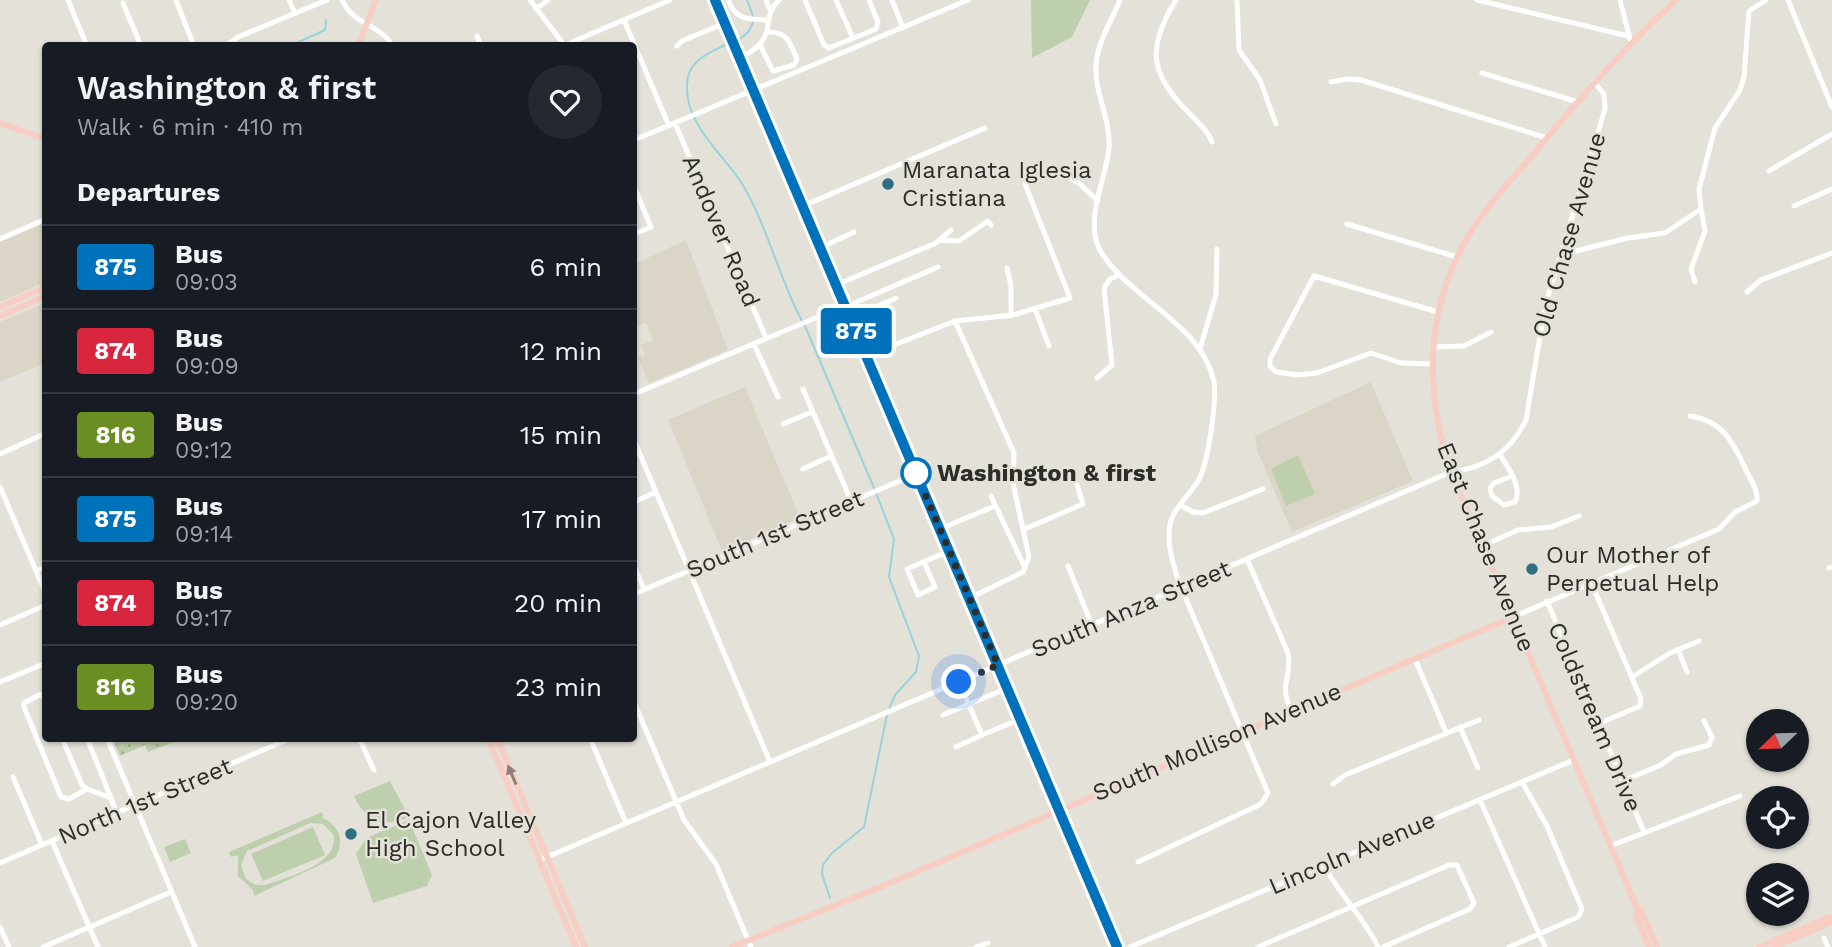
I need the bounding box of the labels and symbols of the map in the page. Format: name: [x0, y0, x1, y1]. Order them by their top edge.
street label: Old Chase Avenue: [1526, 129, 1612, 341]
street label: Andover Road: [676, 151, 766, 311]
place label: Maranata Iglesia Cristiana: [902, 156, 1092, 212]
marker: Maranata Iglesia Cristiana: [880, 176, 896, 192]
line badge: 875: [816, 308, 896, 354]
street label: East Chase Avenue: [1431, 438, 1541, 656]
marker: Washington & first: [901, 458, 931, 488]
place label: Washington & first: [937, 459, 1156, 487]
street label: South 1st Street: [682, 484, 868, 584]
place label: Our Mother of Perpetual Help: [1546, 541, 1719, 597]
street label: South Anza Street: [1027, 554, 1235, 664]
marker: Our Mother of Perpetual Help: [1524, 561, 1540, 577]
street label: Coldstream Drive: [1542, 618, 1648, 816]
your location: [941, 664, 976, 699]
street label: South Mollison Avenue: [1088, 677, 1346, 807]
north arrow: [1746, 709, 1810, 772]
street label: North 1st Street: [54, 752, 236, 850]
one-way arrow: [506, 765, 518, 785]
street label: Lincoln Avenue: [1265, 805, 1439, 901]
place label: El Cajon Valley High School: [365, 806, 537, 862]
marker: El Cajon Valley High School: [343, 826, 359, 842]

